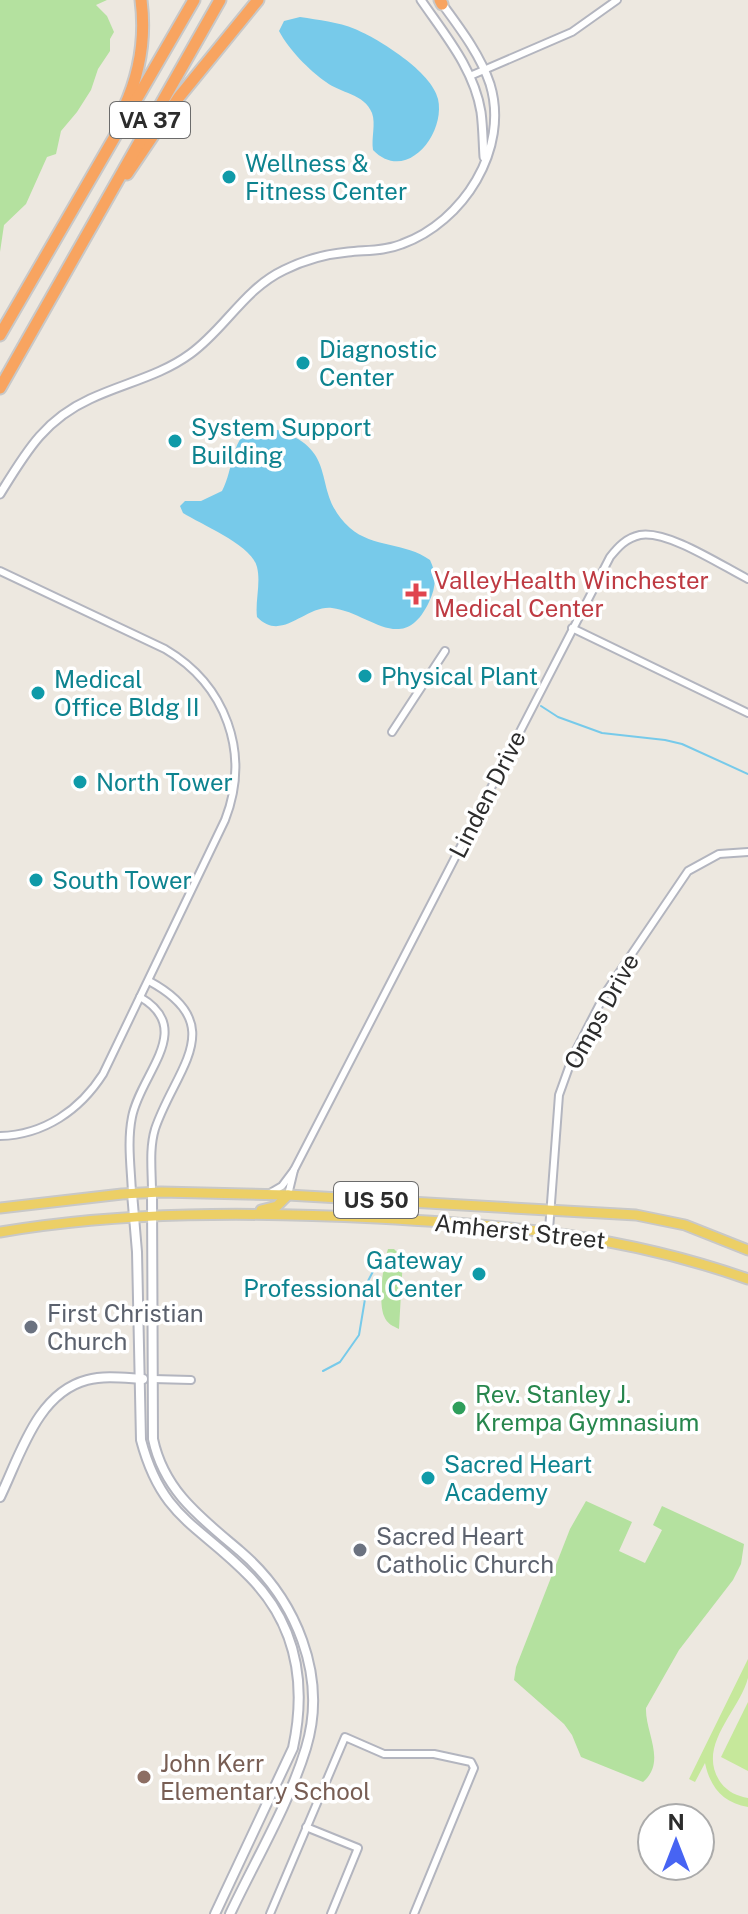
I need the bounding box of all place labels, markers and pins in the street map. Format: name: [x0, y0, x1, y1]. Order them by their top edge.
place label: Wellness & Fitness Center: [245, 149, 407, 205]
marker: Wellness & Fitness Center: [220, 168, 238, 186]
place label: Diagnostic Center: [319, 335, 437, 391]
marker: Diagnostic Center: [294, 354, 312, 372]
place label: System Support Building: [191, 413, 372, 469]
marker: System Support Building: [166, 432, 184, 450]
place label: ValleyHealth Winchester Medical Center: [434, 566, 709, 622]
marker: ValleyHealth Winchester Medical Center: [405, 583, 427, 605]
place label: Physical Plant: [381, 662, 538, 690]
place label: Medical Office Bldg II: [54, 665, 199, 721]
marker: Physical Plant: [356, 667, 374, 685]
marker: Medical Office Bldg II: [29, 684, 47, 702]
place label: North Tower: [96, 768, 233, 796]
marker: North Tower: [71, 773, 89, 791]
place label: South Tower: [52, 866, 192, 894]
marker: South Tower: [27, 871, 45, 889]
place label: Gateway Professional Center: [243, 1246, 463, 1302]
marker: Gateway Professional Center: [470, 1265, 488, 1283]
place label: First Christian Church: [47, 1299, 204, 1355]
marker: First Christian Church: [22, 1318, 40, 1336]
place label: Rev. Stanley J. Krempa Gymnasium: [475, 1380, 699, 1436]
marker: Rev. Stanley J. Krempa Gymnasium: [450, 1399, 468, 1417]
place label: Sacred Heart Academy: [444, 1450, 592, 1506]
marker: Sacred Heart Academy: [419, 1469, 437, 1487]
place label: Sacred Heart Catholic Church: [376, 1522, 554, 1578]
marker: Sacred Heart Catholic Church: [351, 1541, 369, 1559]
place label: John Kerr Elementary School: [160, 1749, 371, 1805]
marker: John Kerr Elementary School: [135, 1768, 153, 1786]

